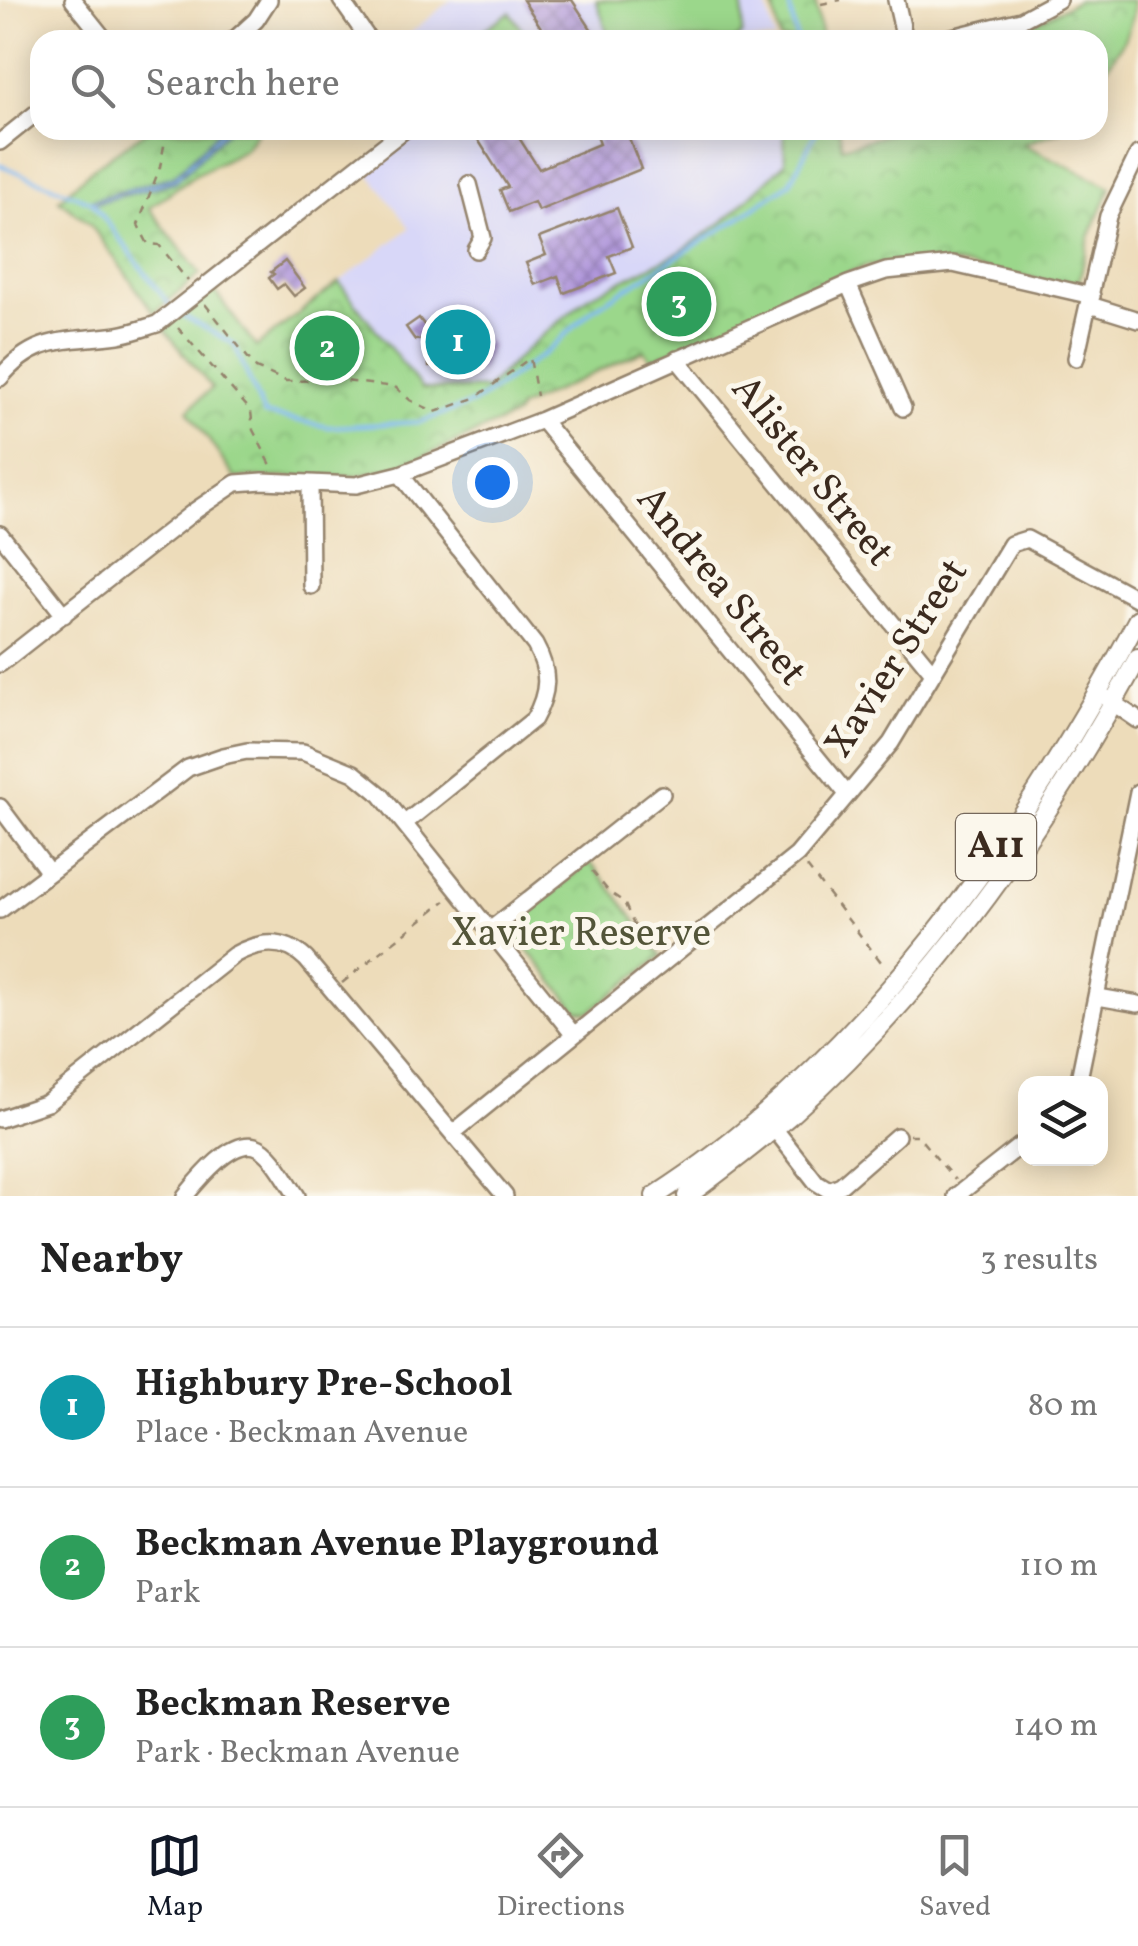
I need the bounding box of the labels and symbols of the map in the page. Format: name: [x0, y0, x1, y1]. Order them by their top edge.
pin: 3: [646, 266, 712, 342]
pin: 1: [426, 304, 490, 380]
pin: 2: [294, 310, 360, 386]
street label: Alister Street: [716, 364, 906, 580]
your location: [467, 457, 518, 508]
street label: Andrea Street: [622, 475, 818, 699]
street label: Xavier Street: [813, 549, 983, 769]
road number: A11: [956, 814, 1036, 880]
park label: Xavier Reserve: [451, 907, 711, 963]

